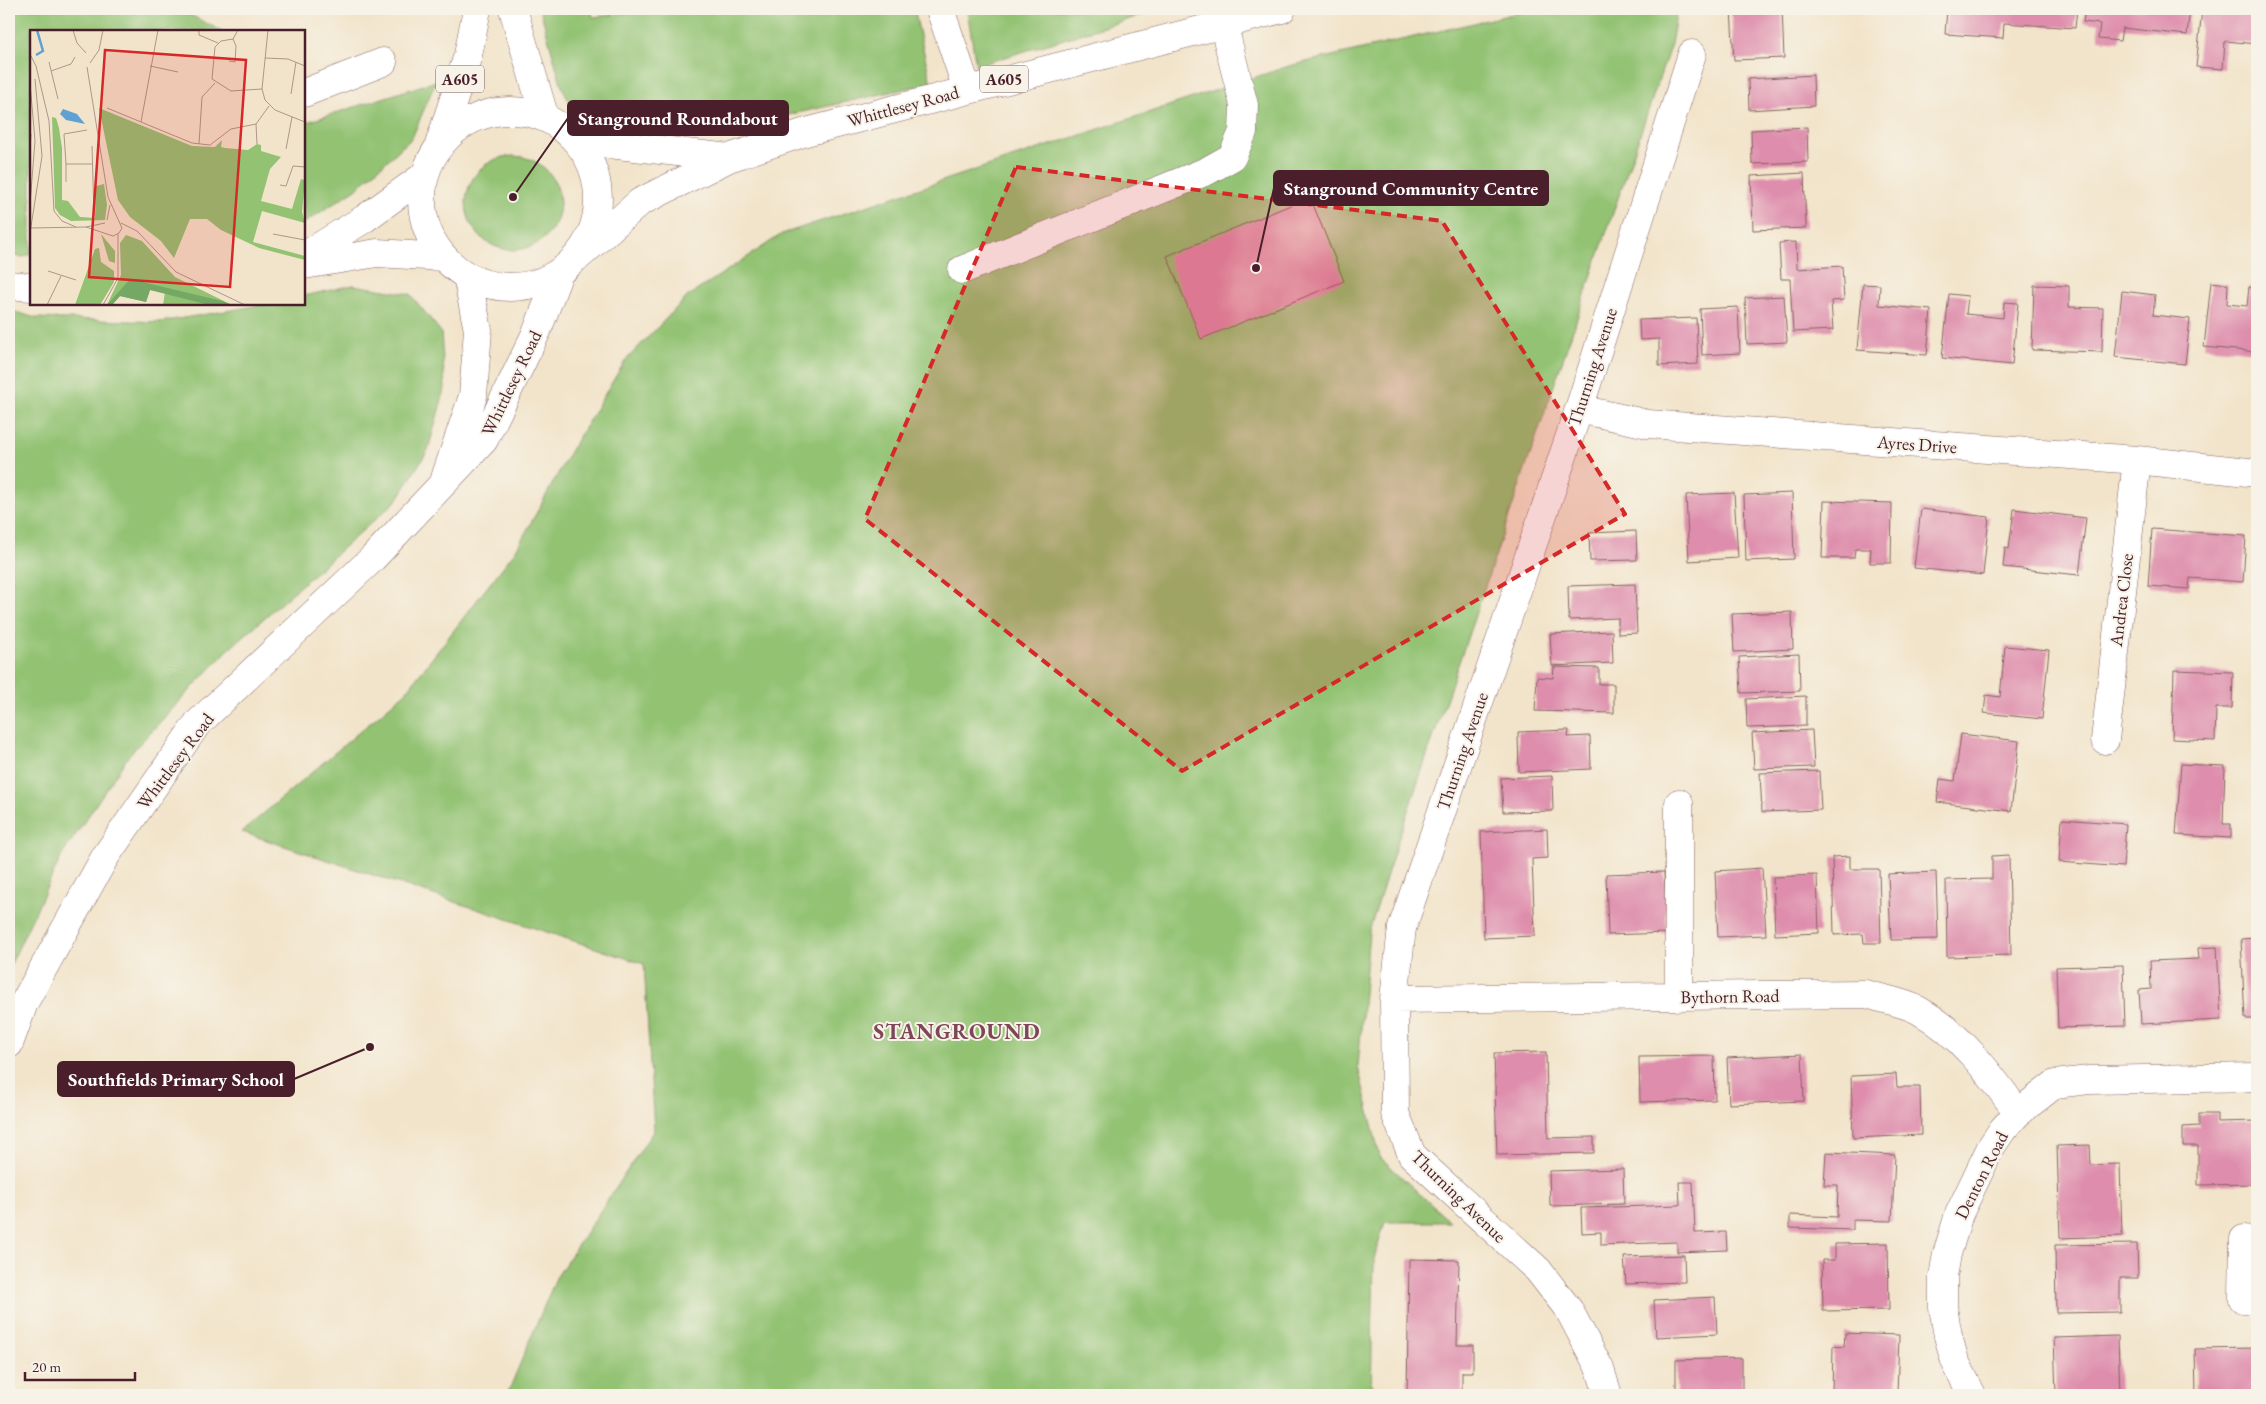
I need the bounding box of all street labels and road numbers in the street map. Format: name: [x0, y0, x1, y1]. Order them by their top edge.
road number: A605: [436, 66, 484, 92]
road number: A605: [980, 66, 1028, 92]
street label: Whittlesey Road: [845, 80, 962, 132]
street label: Thurning Avenue: [1562, 305, 1622, 429]
street label: Whittlesey Road: [475, 326, 547, 440]
street label: Ayres Drive: [1875, 430, 1958, 458]
street label: Andrea Close: [2104, 552, 2138, 649]
street label: Thurning Avenue: [1431, 689, 1493, 813]
street label: Whittlesey Road: [131, 708, 219, 814]
street label: Bythorn Road: [1680, 984, 1781, 1008]
street label: Denton Road: [1949, 1126, 2013, 1223]
street label: Thurning Avenue: [1407, 1145, 1511, 1247]

